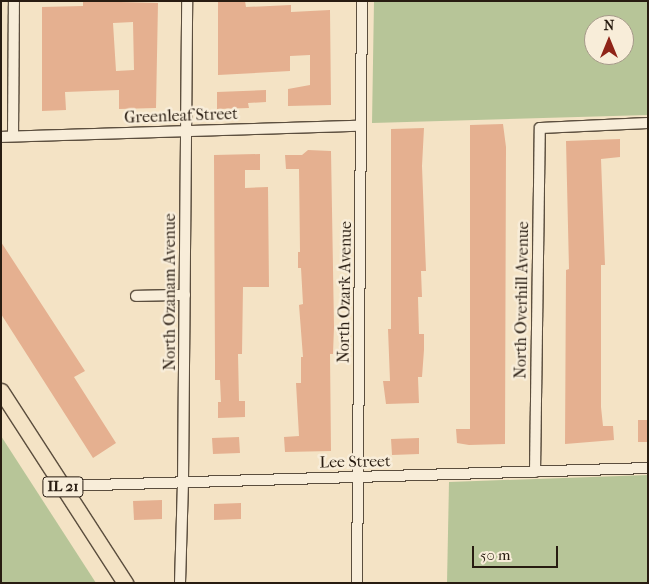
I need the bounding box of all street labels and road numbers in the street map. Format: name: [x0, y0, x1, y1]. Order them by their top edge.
street label: Greenleaf Street: [124, 104, 238, 128]
street label: North Ozanam Avenue: [160, 213, 180, 371]
street label: North Ozark Avenue: [334, 221, 356, 363]
street label: North Overhill Avenue: [511, 221, 533, 379]
street label: Lee Street: [319, 452, 391, 472]
road number: IL 21: [42, 474, 84, 500]

